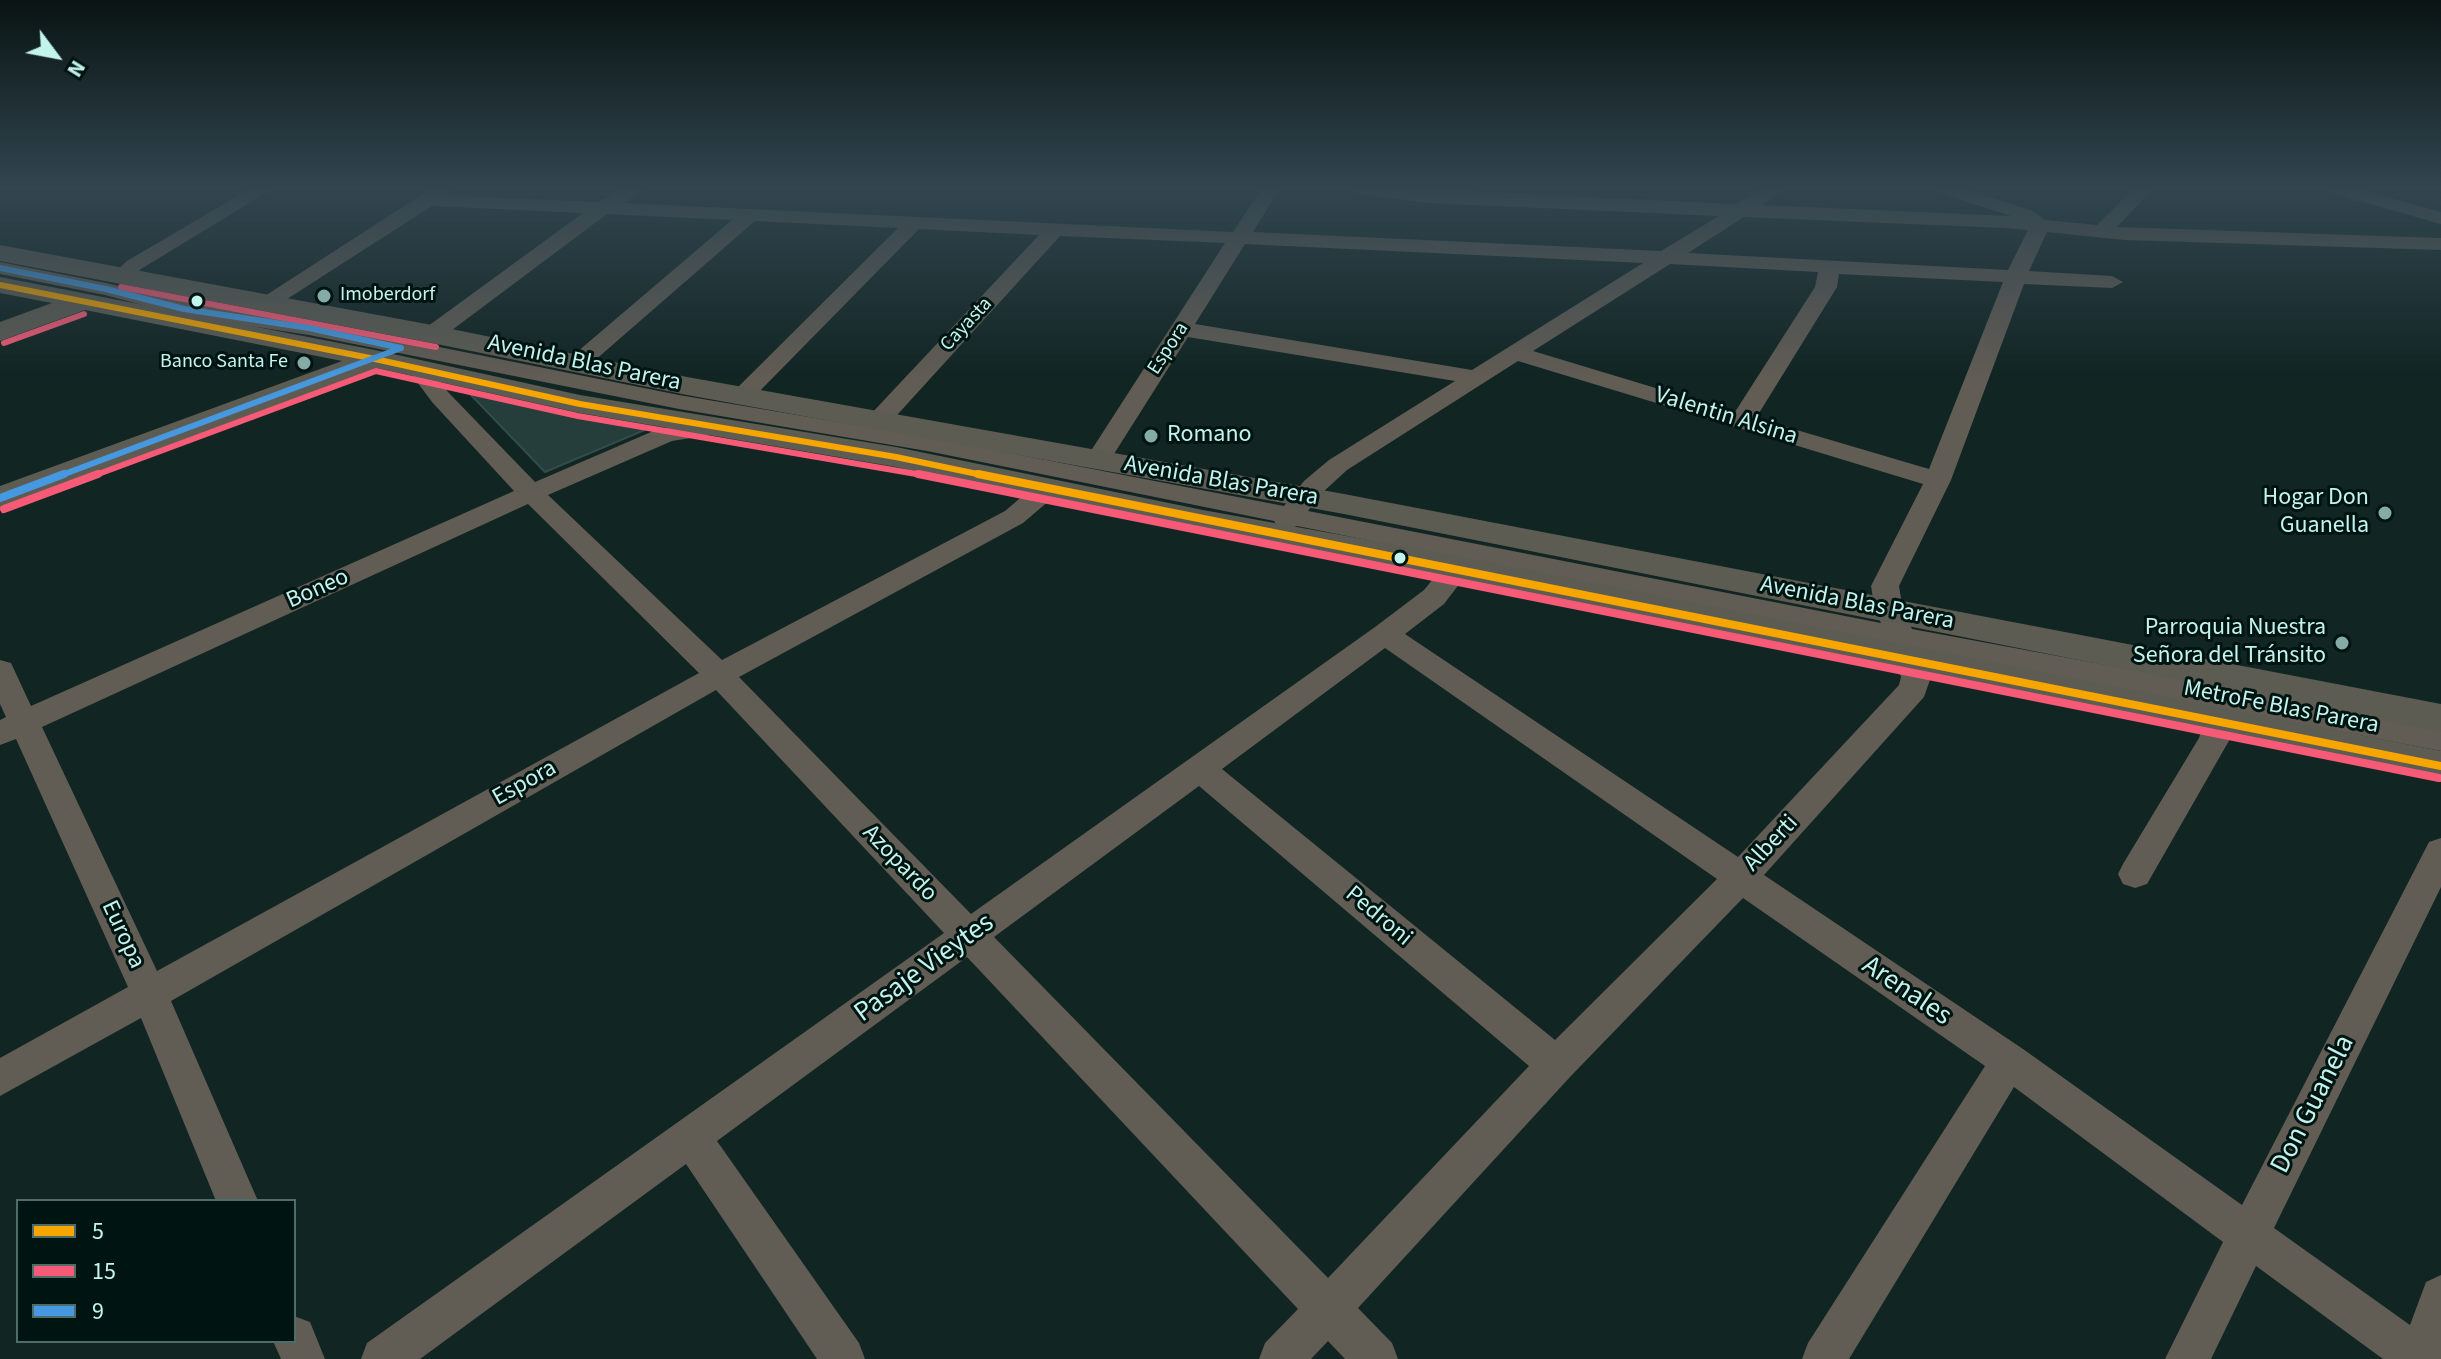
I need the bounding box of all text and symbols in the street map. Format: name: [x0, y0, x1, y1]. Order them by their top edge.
north arrow: [16, 16, 96, 96]
text: N: [59, 54, 94, 83]
place label: Imoberdorf: [340, 284, 435, 308]
marker: Imoberdorf: [315, 287, 333, 305]
unlabelled marker: [189, 293, 205, 309]
street label: Cayasta: [936, 293, 998, 357]
street label: Espora: [1143, 318, 1195, 380]
street label: Avenida Blas Parera: [485, 329, 683, 399]
place label: Banco Santa Fe: [160, 351, 288, 375]
marker: Banco Santa Fe: [295, 354, 313, 372]
street label: Valentin Alsina: [1651, 382, 1801, 452]
place label: Romano: [1167, 422, 1252, 450]
marker: Romano: [1142, 427, 1160, 445]
street label: Avenida Blas Parera: [1122, 451, 1320, 513]
place label: Hogar Don Guanella: [2263, 485, 2369, 541]
marker: Hogar Don Guanella: [2376, 504, 2394, 522]
unlabelled marker: [1392, 550, 1408, 566]
street label: Boneo: [282, 564, 354, 616]
street label: Avenida Blas Parera: [1758, 571, 1956, 637]
place label: Parroquia Nuestra Señora del Tránsito: [2133, 615, 2326, 671]
marker: Parroquia Nuestra Señora del Tránsito: [2333, 634, 2351, 652]
street label: MetroFe Blas Parera: [2181, 675, 2381, 741]
street label: Espora: [488, 755, 562, 813]
street label: Alberti: [1739, 810, 1805, 878]
street label: Azopardo: [855, 820, 943, 908]
street label: Pedroni: [1339, 881, 1417, 953]
street label: Europa: [94, 896, 150, 974]
street label: Pasaje Vieytes: [849, 907, 1001, 1031]
street label: Arenales: [1855, 950, 1957, 1034]
street label: Don Guanela: [2265, 1030, 2363, 1180]
legend: [16, 1199, 296, 1343]
text: 5: [92, 1214, 104, 1249]
text: 15: [92, 1254, 116, 1289]
text: 9: [92, 1294, 104, 1329]

